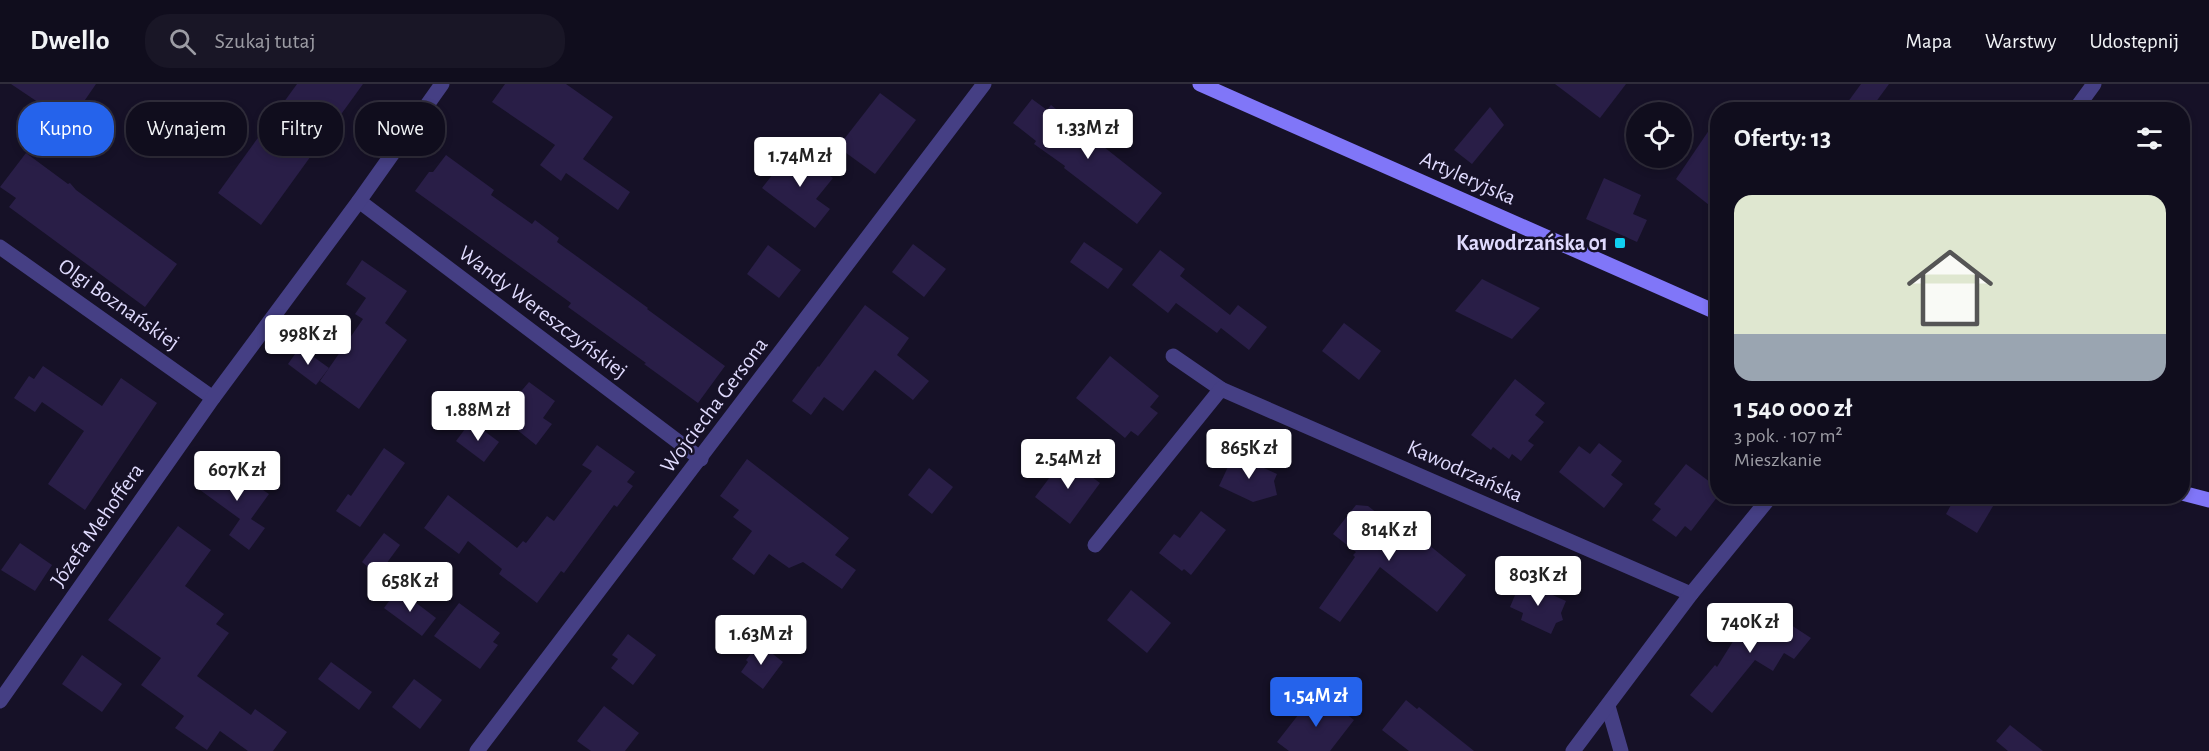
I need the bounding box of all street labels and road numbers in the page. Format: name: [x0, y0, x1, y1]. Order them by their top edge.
street label: Artyleryjska: [1417, 147, 1519, 209]
street label: Wandy Wereszczyńskiej: [455, 242, 631, 382]
street label: Olgi Boznańskiej: [54, 254, 184, 354]
street label: Wojciecha Gersona: [656, 333, 772, 477]
street label: Kawodrzańska: [1404, 436, 1526, 506]
street label: Józefa Mehoffera: [46, 459, 148, 591]

